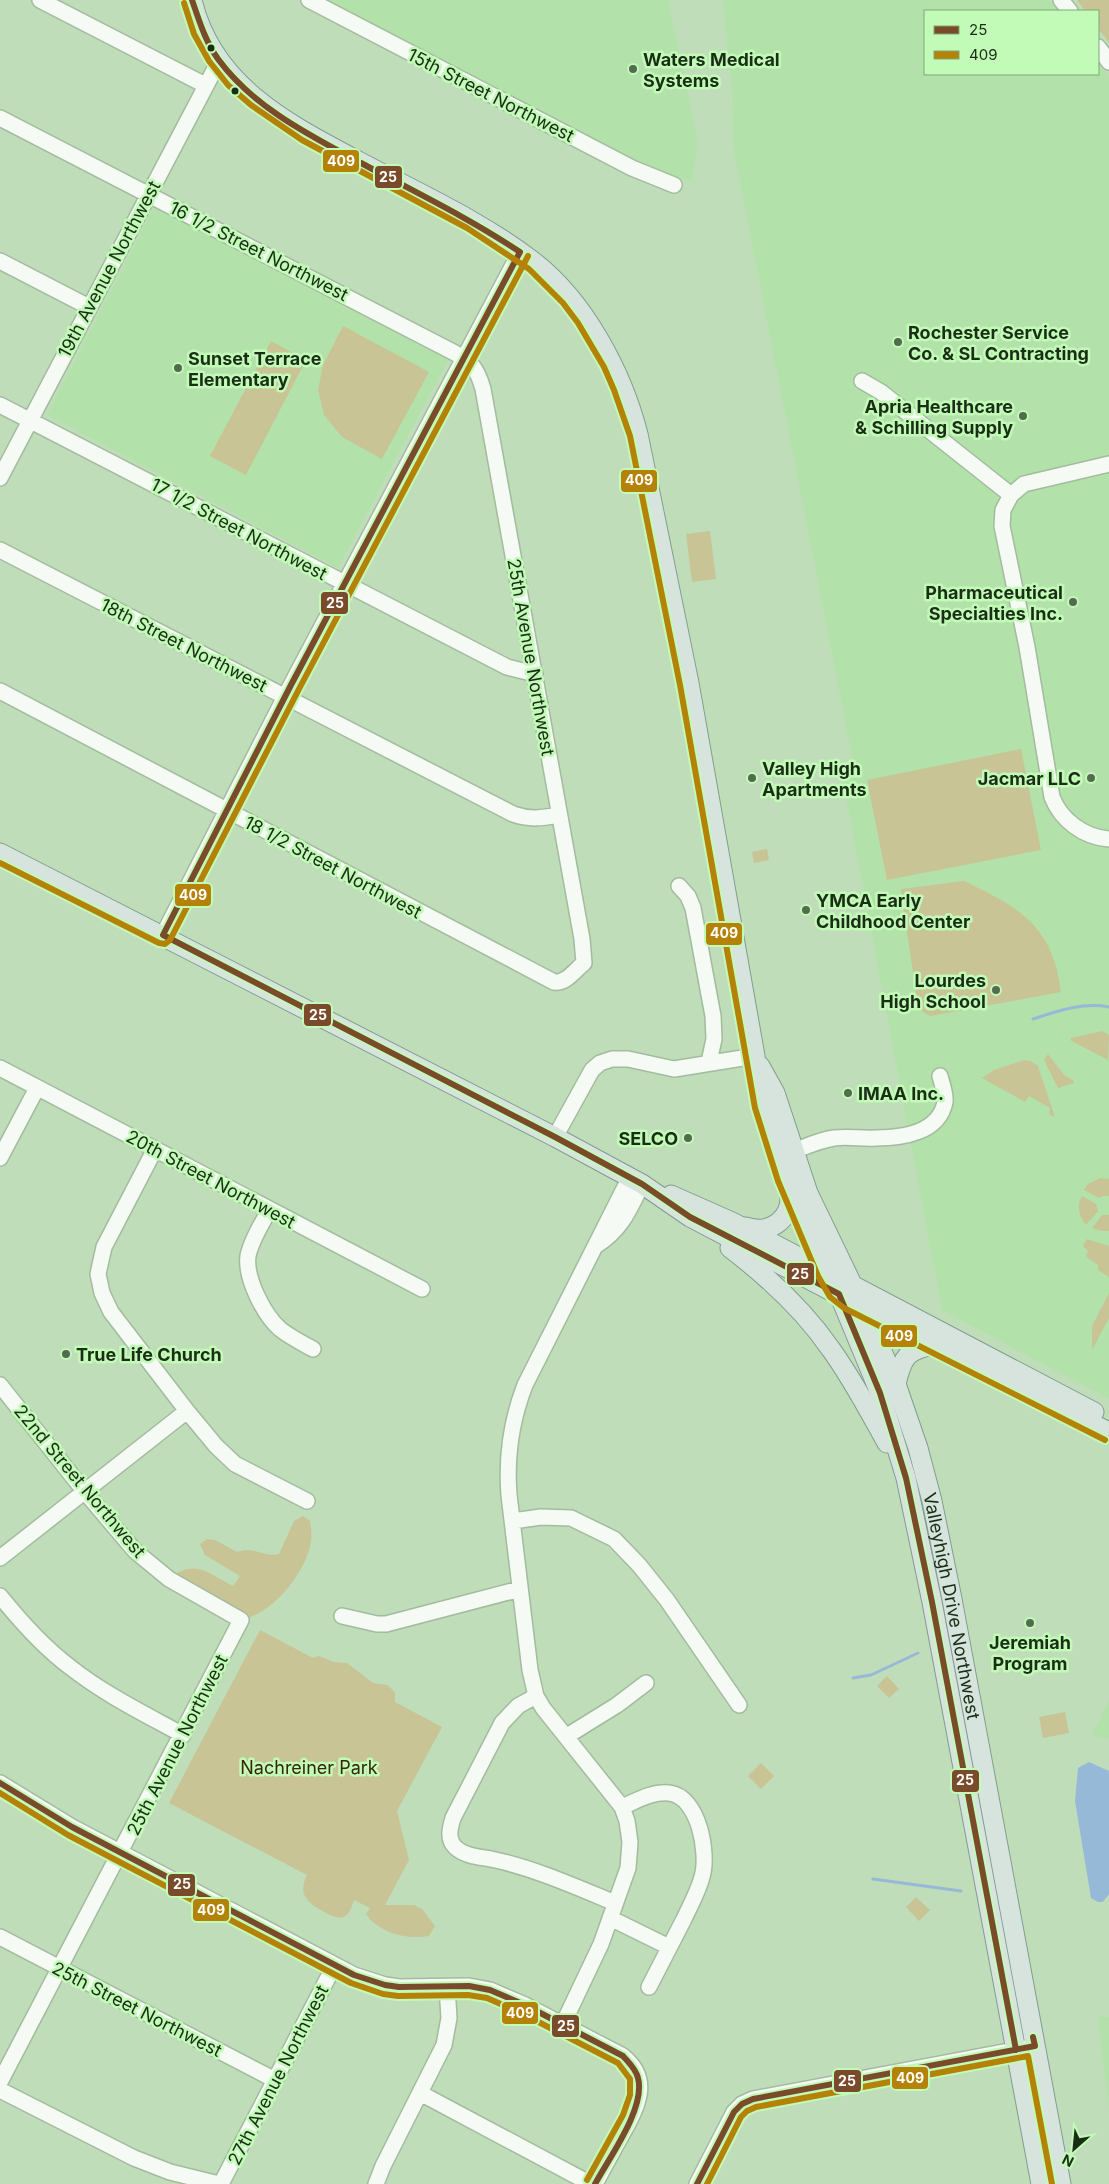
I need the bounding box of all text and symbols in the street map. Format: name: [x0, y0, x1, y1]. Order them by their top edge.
legend: [924, 10, 1099, 75]
text: 25: [969, 20, 987, 39]
unlabelled marker: [206, 43, 216, 53]
street label: 15th Street Northwest: [404, 44, 578, 146]
text: 409: [969, 45, 997, 64]
place label: Waters Medical Systems: [643, 49, 780, 91]
marker: Waters Medical Systems: [627, 63, 639, 75]
unlabelled marker: [230, 86, 240, 96]
line badge: 409: [322, 149, 360, 173]
text: 409: [327, 152, 355, 169]
line badge: 25: [374, 165, 403, 189]
text: 25: [379, 168, 397, 185]
street label: 19th Avenue Northwest: [54, 177, 165, 361]
street label: 16 1/2 Street Northwest: [166, 197, 352, 305]
place label: Rochester Service Co. & SL Contracting: [908, 322, 1089, 364]
marker: Rochester Service Co. & SL Contracting: [892, 336, 904, 348]
place label: Sunset Terrace Elementary: [188, 348, 322, 390]
marker: Sunset Terrace Elementary: [172, 362, 184, 374]
place label: Apria Healthcare & Schilling Supply: [855, 396, 1013, 438]
marker: Apria Healthcare & Schilling Supply: [1017, 410, 1029, 422]
line badge: 409: [620, 469, 658, 493]
text: 409: [625, 471, 653, 488]
street label: 17 1/2 Street Northwest: [147, 474, 331, 584]
street label: 25th Avenue Northwest: [503, 557, 559, 757]
place label: Pharmaceutical Specialties Inc.: [925, 582, 1063, 624]
line badge: 25: [320, 591, 349, 615]
street label: 18th Street Northwest: [97, 594, 271, 696]
text: 25: [326, 594, 344, 611]
marker: Pharmaceutical Specialties Inc.: [1067, 596, 1079, 608]
place label: Valley High Apartments: [762, 758, 867, 800]
place label: Jacmar LLC: [978, 768, 1081, 789]
marker: Valley High Apartments: [746, 772, 758, 784]
marker: Jacmar LLC: [1085, 772, 1097, 784]
street label: 18 1/2 Street Northwest: [241, 811, 425, 923]
line badge: 409: [174, 883, 212, 907]
text: 409: [179, 886, 207, 903]
place label: YMCA Early Childhood Center: [816, 890, 970, 932]
marker: YMCA Early Childhood Center: [800, 904, 812, 916]
line badge: 409: [705, 922, 743, 946]
text: 409: [710, 924, 738, 941]
place label: Lourdes High School: [880, 970, 986, 1012]
marker: Lourdes High School: [990, 984, 1002, 996]
line badge: 25: [303, 1003, 332, 1027]
text: 25: [309, 1006, 327, 1023]
place label: IMAA Inc.: [858, 1083, 944, 1104]
marker: IMAA Inc.: [842, 1087, 854, 1099]
street label: 20th Street Northwest: [123, 1126, 299, 1233]
place label: SELCO: [618, 1128, 678, 1149]
marker: SELCO: [682, 1132, 694, 1144]
line badge: 25: [786, 1262, 815, 1286]
text: 25: [791, 1265, 809, 1282]
line badge: 409: [880, 1324, 918, 1348]
text: 409: [885, 1327, 913, 1344]
place label: True Life Church: [76, 1344, 222, 1365]
marker: True Life Church: [60, 1348, 72, 1360]
street label: 22nd Street Northwest: [10, 1400, 150, 1562]
street label: Valleyhigh Drive Northwest: [920, 1490, 985, 1721]
marker: Jeremiah Program: [1024, 1617, 1036, 1629]
place label: Jeremiah Program: [989, 1632, 1071, 1674]
street label: 25th Avenue Northwest: [122, 1651, 232, 1839]
park label: Nachreiner Park: [240, 1757, 378, 1778]
line badge: 25: [951, 1769, 980, 1793]
text: 25: [956, 1771, 974, 1788]
line badge: 25: [167, 1873, 196, 1897]
text: 25: [173, 1875, 191, 1892]
line badge: 409: [192, 1898, 230, 1922]
text: 409: [197, 1901, 225, 1918]
street label: 25th Street Northwest: [49, 1957, 225, 2061]
street label: 27th Avenue Northwest: [223, 1981, 333, 2169]
line badge: 409: [501, 2001, 539, 2025]
text: 409: [506, 2004, 534, 2021]
line badge: 25: [551, 2014, 580, 2038]
text: 25: [557, 2017, 575, 2034]
line badge: 409: [891, 2066, 929, 2090]
line badge: 25: [833, 2069, 862, 2093]
text: 409: [896, 2069, 924, 2086]
text: 25: [838, 2072, 856, 2089]
north arrow: [1049, 2124, 1099, 2174]
text: N: [1059, 2151, 1076, 2171]

